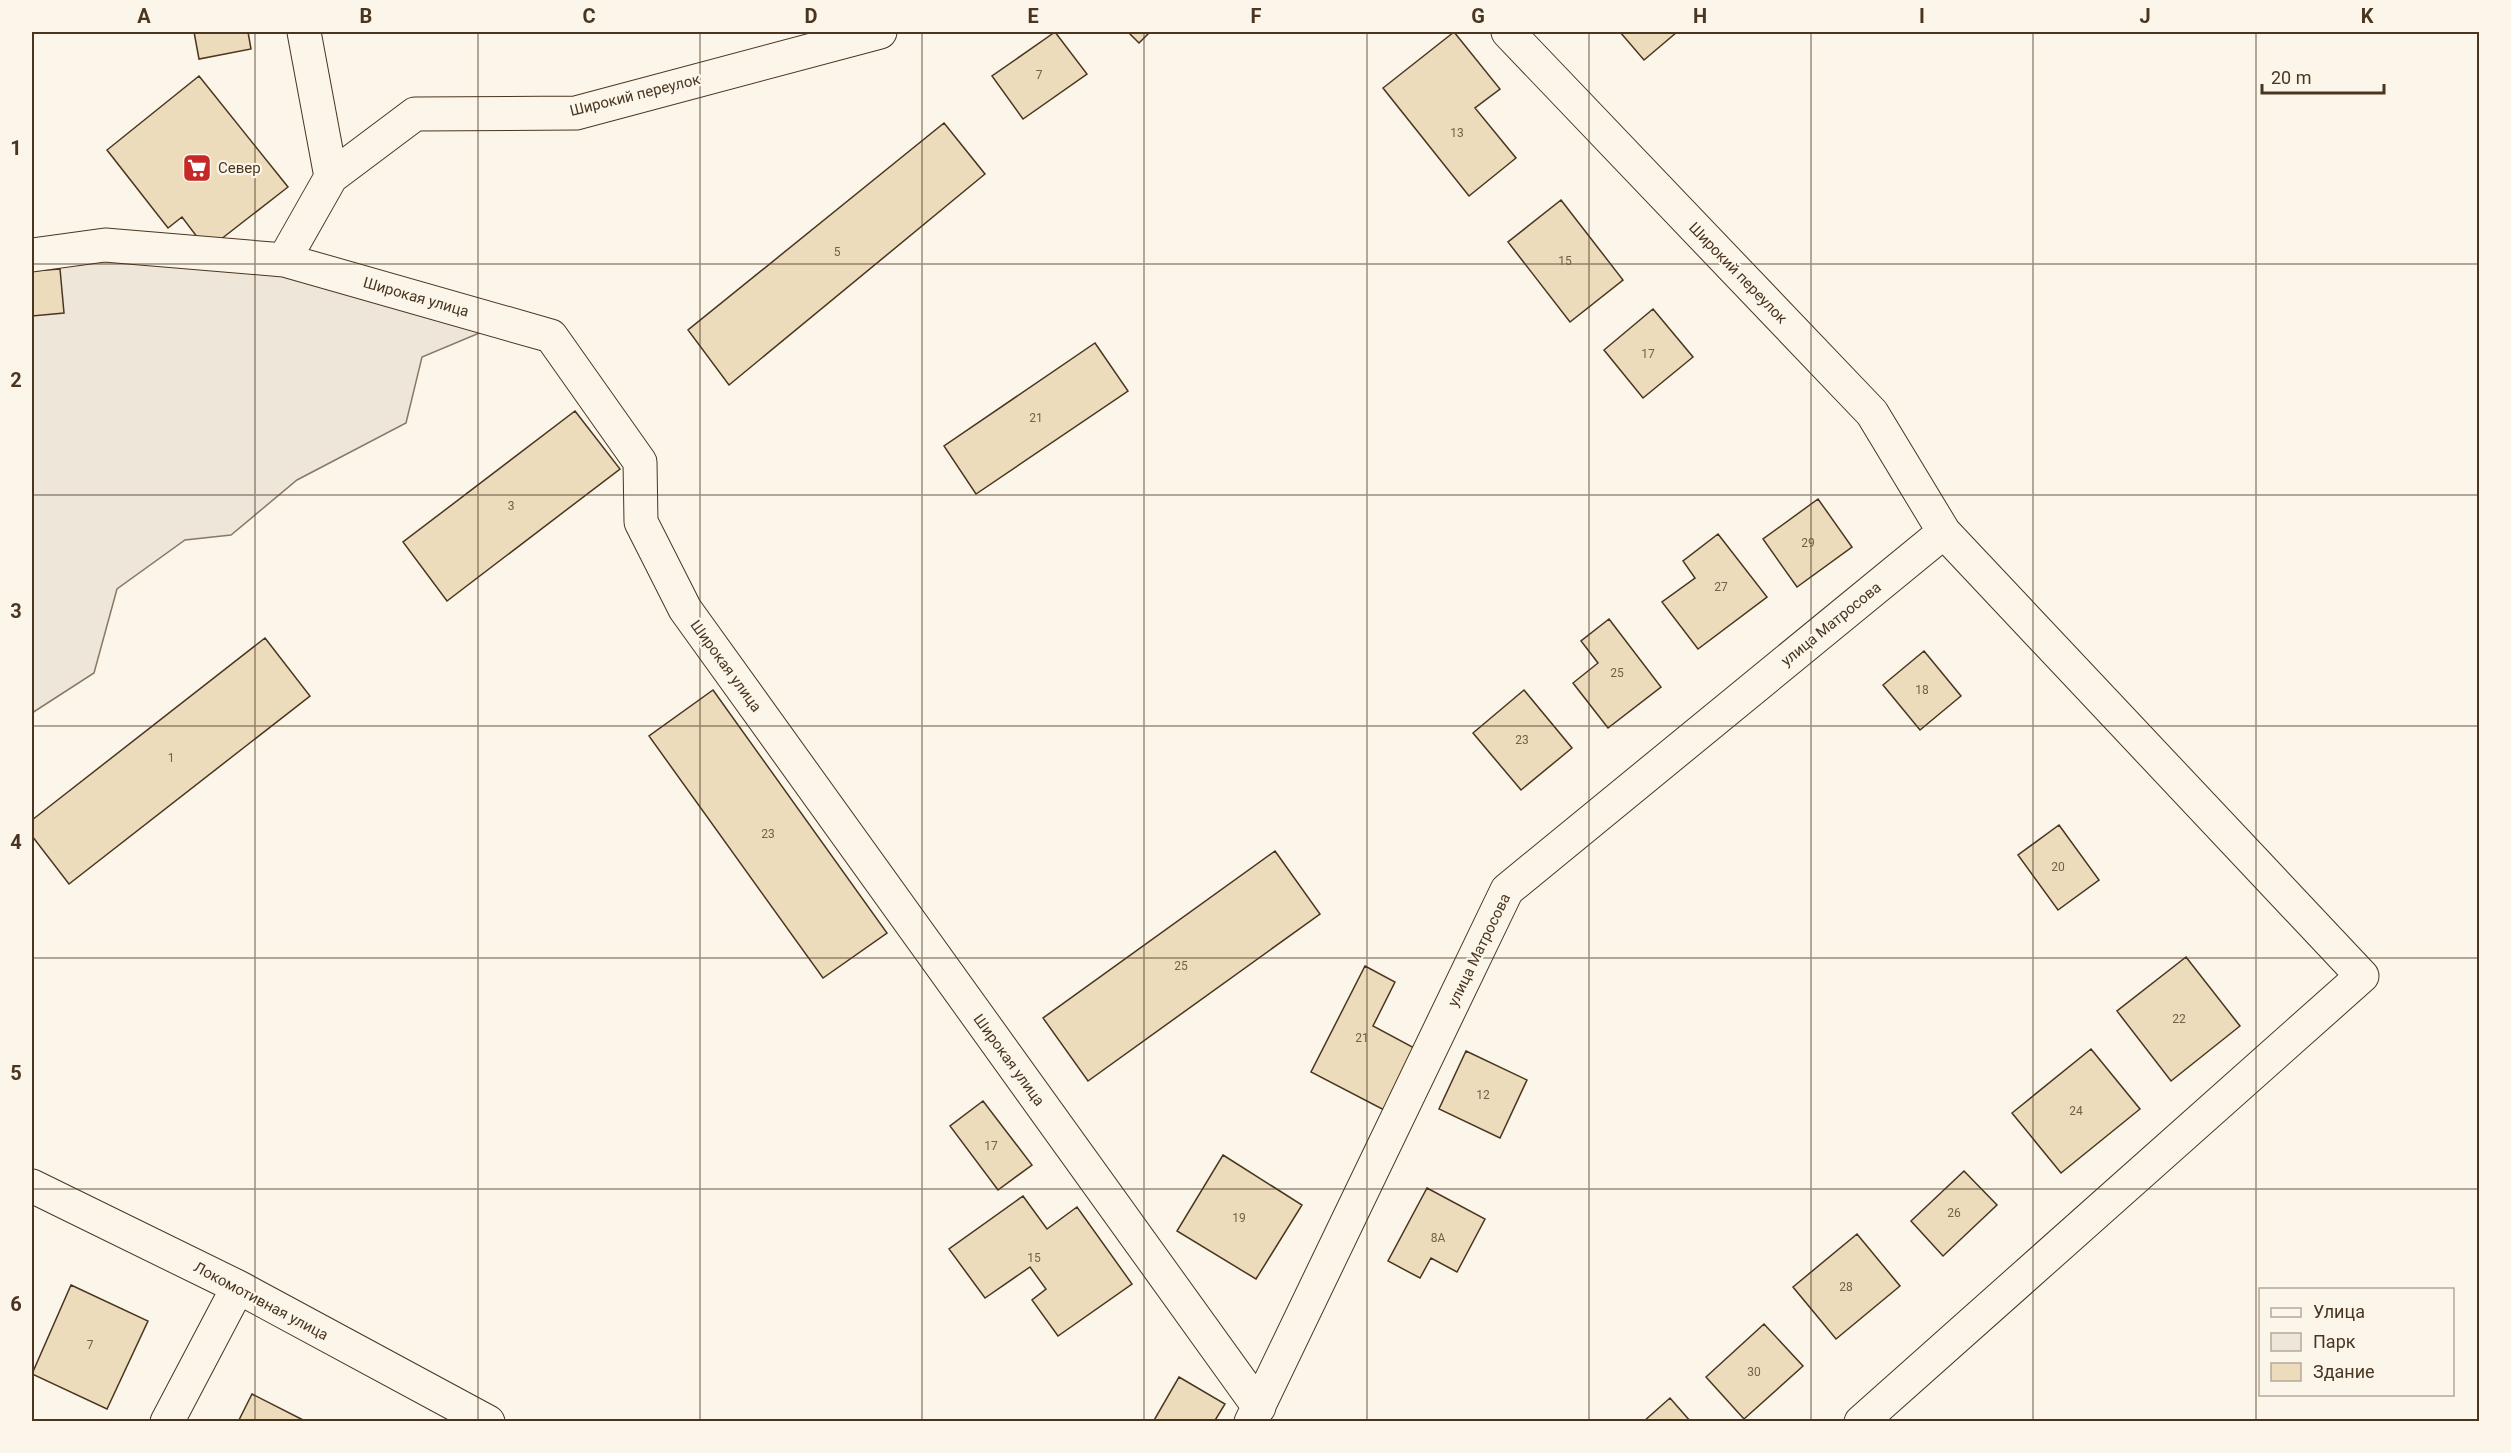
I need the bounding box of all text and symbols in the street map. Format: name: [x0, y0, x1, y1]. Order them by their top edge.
text: A: [137, 4, 151, 28]
text: B: [360, 4, 372, 28]
text: C: [582, 4, 596, 28]
text: D: [805, 4, 818, 28]
text: E: [1027, 4, 1039, 28]
text: F: [1251, 4, 1262, 28]
text: G: [1471, 4, 1485, 28]
text: H: [1693, 4, 1707, 28]
text: I: [1919, 4, 1925, 28]
text: J: [2139, 4, 2151, 28]
text: K: [2361, 4, 2374, 28]
scale bar: [2262, 57, 2384, 95]
text: 20 m: [2271, 67, 2311, 88]
house number: 7: [1036, 68, 1043, 82]
street label: Широкий переулок: [568, 70, 702, 120]
house number: 13: [1450, 126, 1464, 140]
text: 1: [10, 136, 22, 160]
supermarket icon: Север: [181, 152, 213, 184]
place label: Север: [218, 159, 261, 177]
street label: Широкий переулок: [1685, 219, 1791, 327]
house number: 5: [834, 245, 841, 259]
house number: 15: [1558, 254, 1572, 268]
street label: Широкая улица: [361, 273, 471, 321]
house number: 17: [1641, 347, 1655, 361]
text: 2: [10, 368, 22, 392]
house number: 21: [1029, 411, 1043, 425]
house number: 3: [508, 499, 514, 513]
house number: 29: [1801, 536, 1815, 550]
street label: улица Матросова: [1777, 578, 1885, 670]
house number: 27: [1714, 580, 1728, 594]
text: 3: [10, 599, 22, 623]
street label: Широкая улица: [687, 617, 765, 715]
house number: 25: [1610, 666, 1624, 680]
house number: 18: [1915, 683, 1929, 697]
house number: 23: [1515, 733, 1529, 747]
house number: 1: [168, 751, 174, 765]
house number: 23: [761, 827, 775, 841]
text: 4: [10, 830, 22, 854]
house number: 20: [2051, 860, 2065, 874]
street label: улица Матросова: [1444, 891, 1514, 1009]
house number: 25: [1174, 959, 1188, 973]
street label: Широкая улица: [970, 1011, 1048, 1109]
house number: 22: [2172, 1012, 2186, 1026]
house number: 21: [1355, 1031, 1369, 1045]
text: 5: [10, 1061, 22, 1085]
house number: 12: [1476, 1088, 1490, 1102]
house number: 24: [2069, 1104, 2083, 1118]
house number: 17: [984, 1139, 998, 1153]
house number: 26: [1947, 1206, 1961, 1220]
house number: 19: [1232, 1211, 1246, 1225]
house number: 8А: [1431, 1231, 1445, 1245]
house number: 15: [1027, 1251, 1041, 1265]
street label: Локомотивная улица: [191, 1258, 331, 1344]
house number: 28: [1839, 1280, 1853, 1294]
legend: [2259, 1288, 2454, 1396]
text: 6: [10, 1292, 22, 1316]
text: Улица: [2313, 1301, 2365, 1322]
text: Парк: [2313, 1331, 2356, 1352]
house number: 7: [87, 1338, 94, 1352]
text: Здание: [2313, 1361, 2375, 1382]
house number: 30: [1747, 1365, 1761, 1379]

